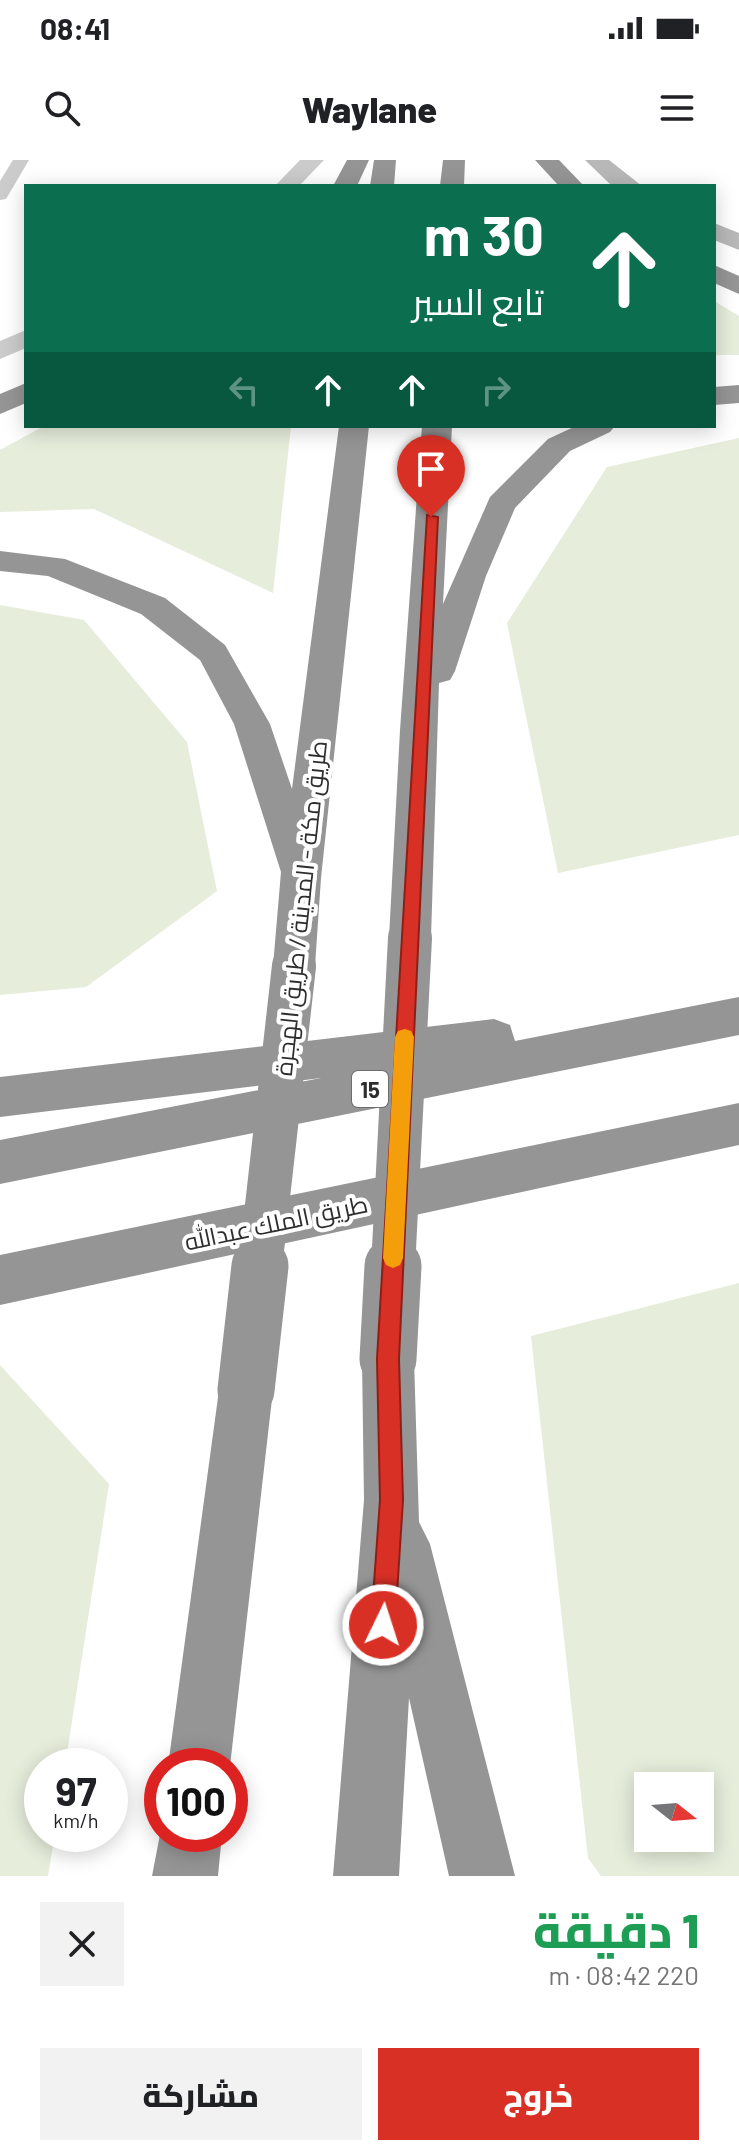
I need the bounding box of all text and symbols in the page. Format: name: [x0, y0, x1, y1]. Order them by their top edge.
text: 08:41: [40, 10, 110, 46]
icon: search: [40, 86, 84, 130]
icon: menu: [655, 86, 699, 130]
text: Waylane: [302, 87, 437, 130]
text: 30 m: [424, 200, 544, 267]
icon: ahead: [572, 216, 676, 320]
text: تابع السير: [412, 279, 544, 322]
icon: left: [222, 368, 266, 412]
icon: ahead: [306, 368, 350, 412]
icon: ahead: [390, 368, 434, 412]
icon: right: [474, 368, 518, 412]
pin: [397, 435, 465, 517]
icon: arrive: [409, 447, 453, 491]
street label: طريق مكة - المدينة / طريق الهجرة: [268, 739, 334, 1077]
road number: 15: [352, 1071, 388, 1107]
street label: طريق الملك عبدالله: [182, 1188, 371, 1258]
position arrow: [341, 1583, 425, 1667]
speed limit sign: 100: [144, 1748, 248, 1852]
text: 97: [55, 1766, 97, 1814]
north arrow: [634, 1772, 714, 1852]
map controls: [634, 1772, 714, 1852]
text: km/h: [53, 1808, 99, 1832]
text: 1 دقيقة: [533, 1900, 699, 1958]
button: close: [40, 1902, 124, 1986]
text: 220 m · 08:42: [549, 1959, 699, 1990]
button: مشاركة: [40, 2048, 362, 2140]
button: خروج: [378, 2048, 699, 2140]

